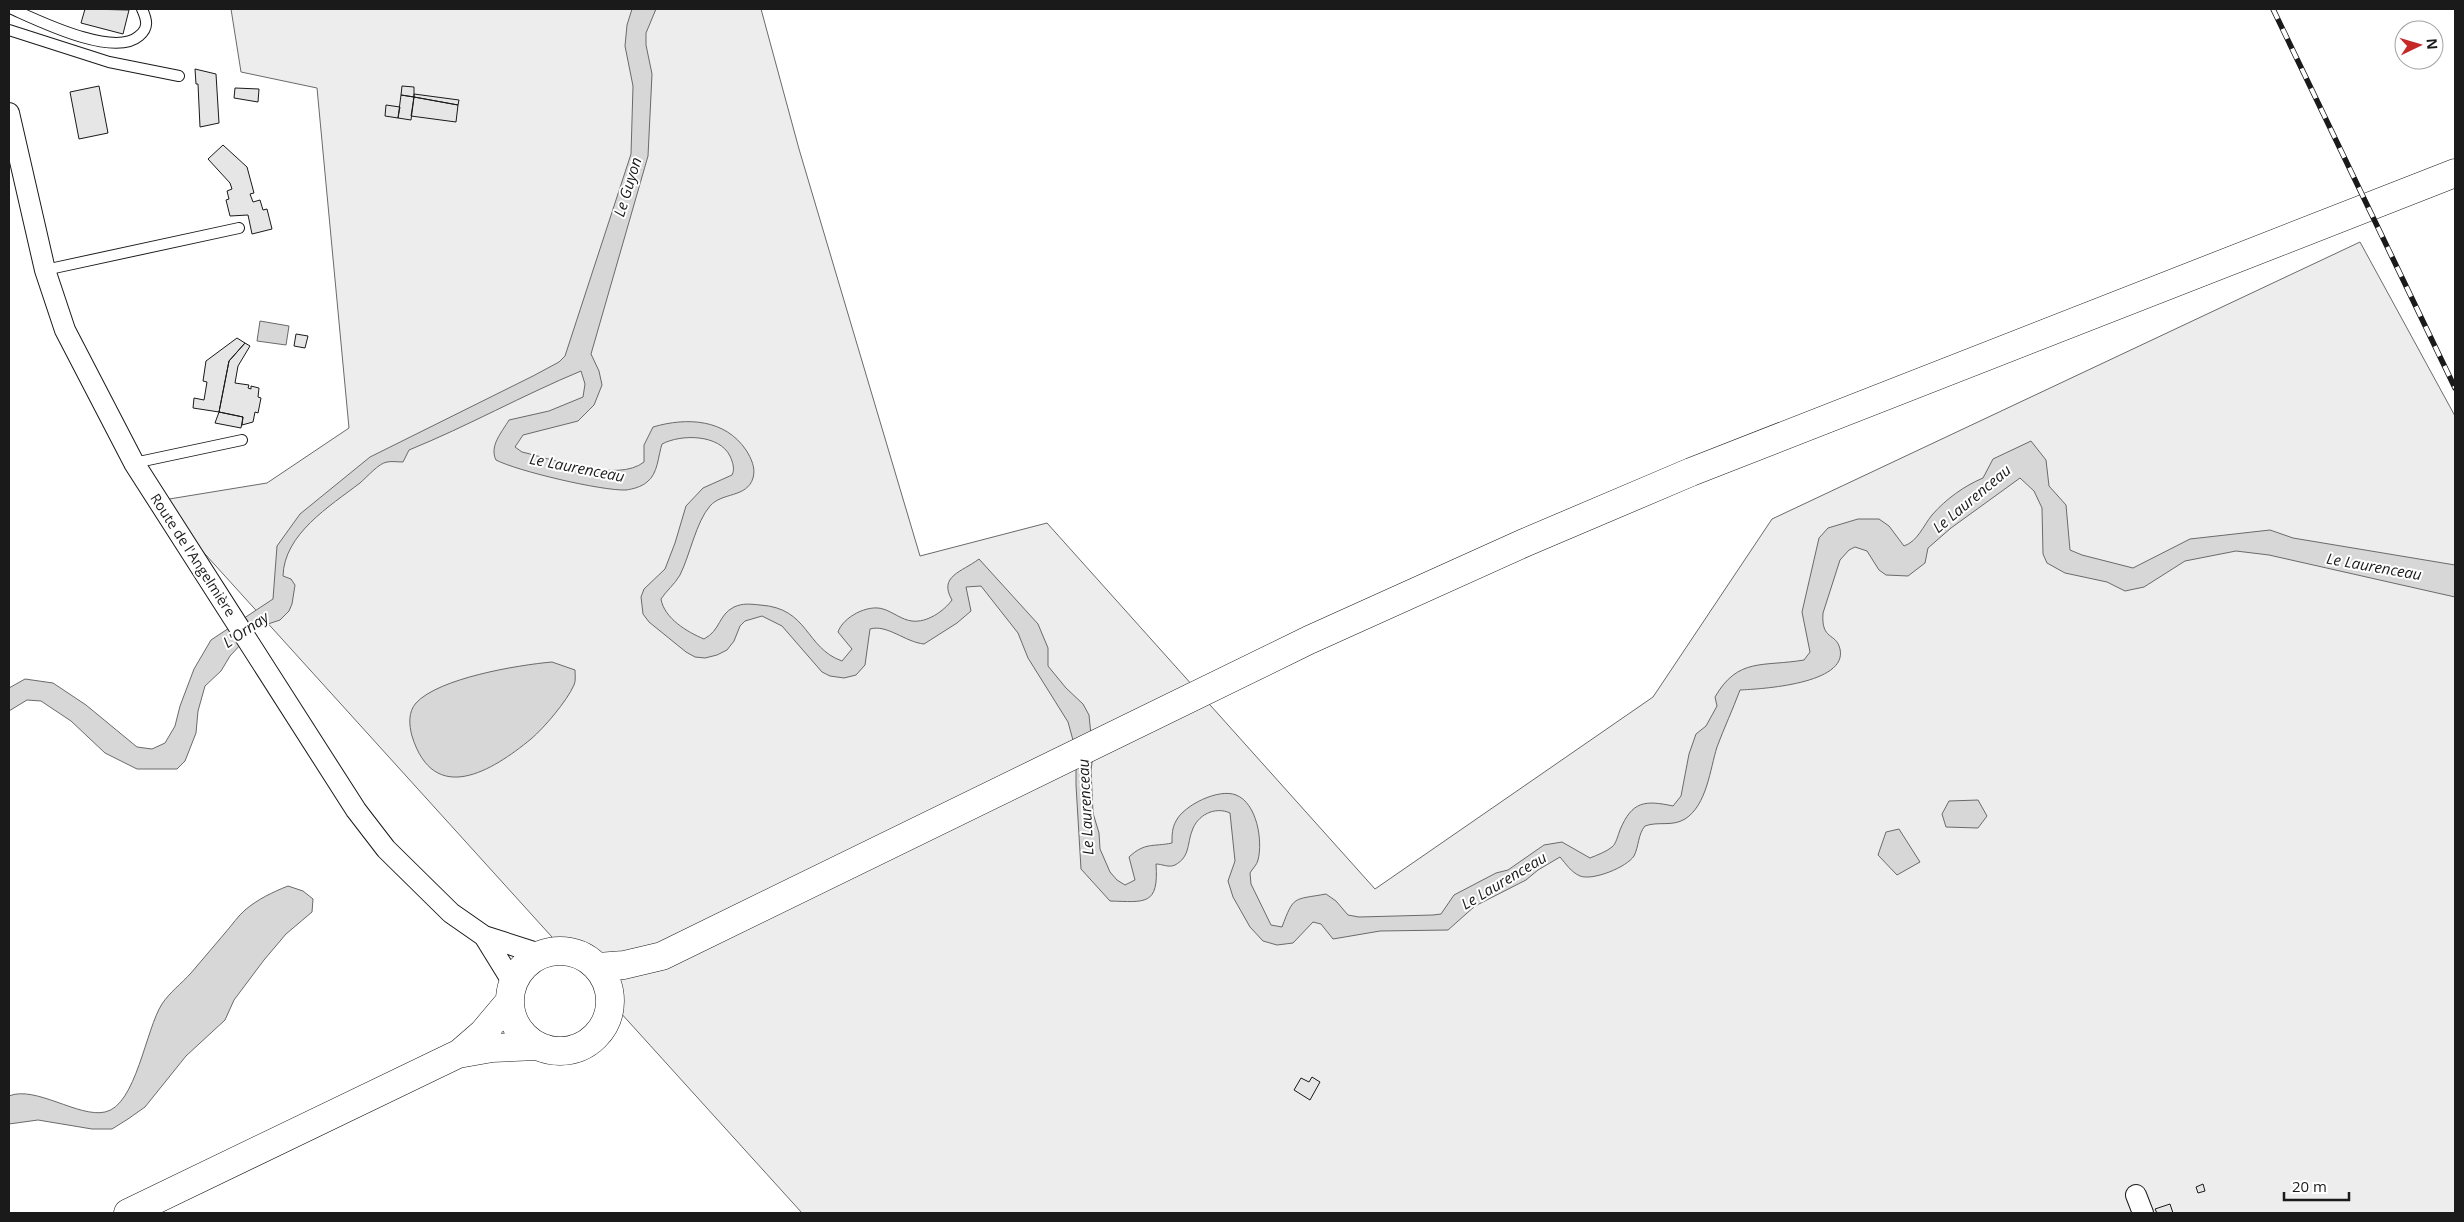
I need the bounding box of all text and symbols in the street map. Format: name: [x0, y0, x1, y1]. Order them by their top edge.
north arrow: [2394, 20, 2444, 70]
text: N: [2422, 37, 2442, 50]
water label: Le Guyon: [609, 154, 646, 219]
water label: Le Laurenceau: [528, 448, 627, 486]
water label: Le Laurenceau: [1928, 459, 2015, 537]
street label: Route de l'Angelmière: [146, 490, 240, 620]
water label: Le Laurenceau: [2325, 548, 2424, 584]
water label: L'Ornay: [219, 606, 273, 652]
water label: Le Laurenceau: [1072, 758, 1098, 856]
water label: Le Laurenceau: [1457, 847, 1550, 914]
scale bar: [2284, 1170, 2349, 1202]
text: 20 m: [2292, 1176, 2327, 1196]

